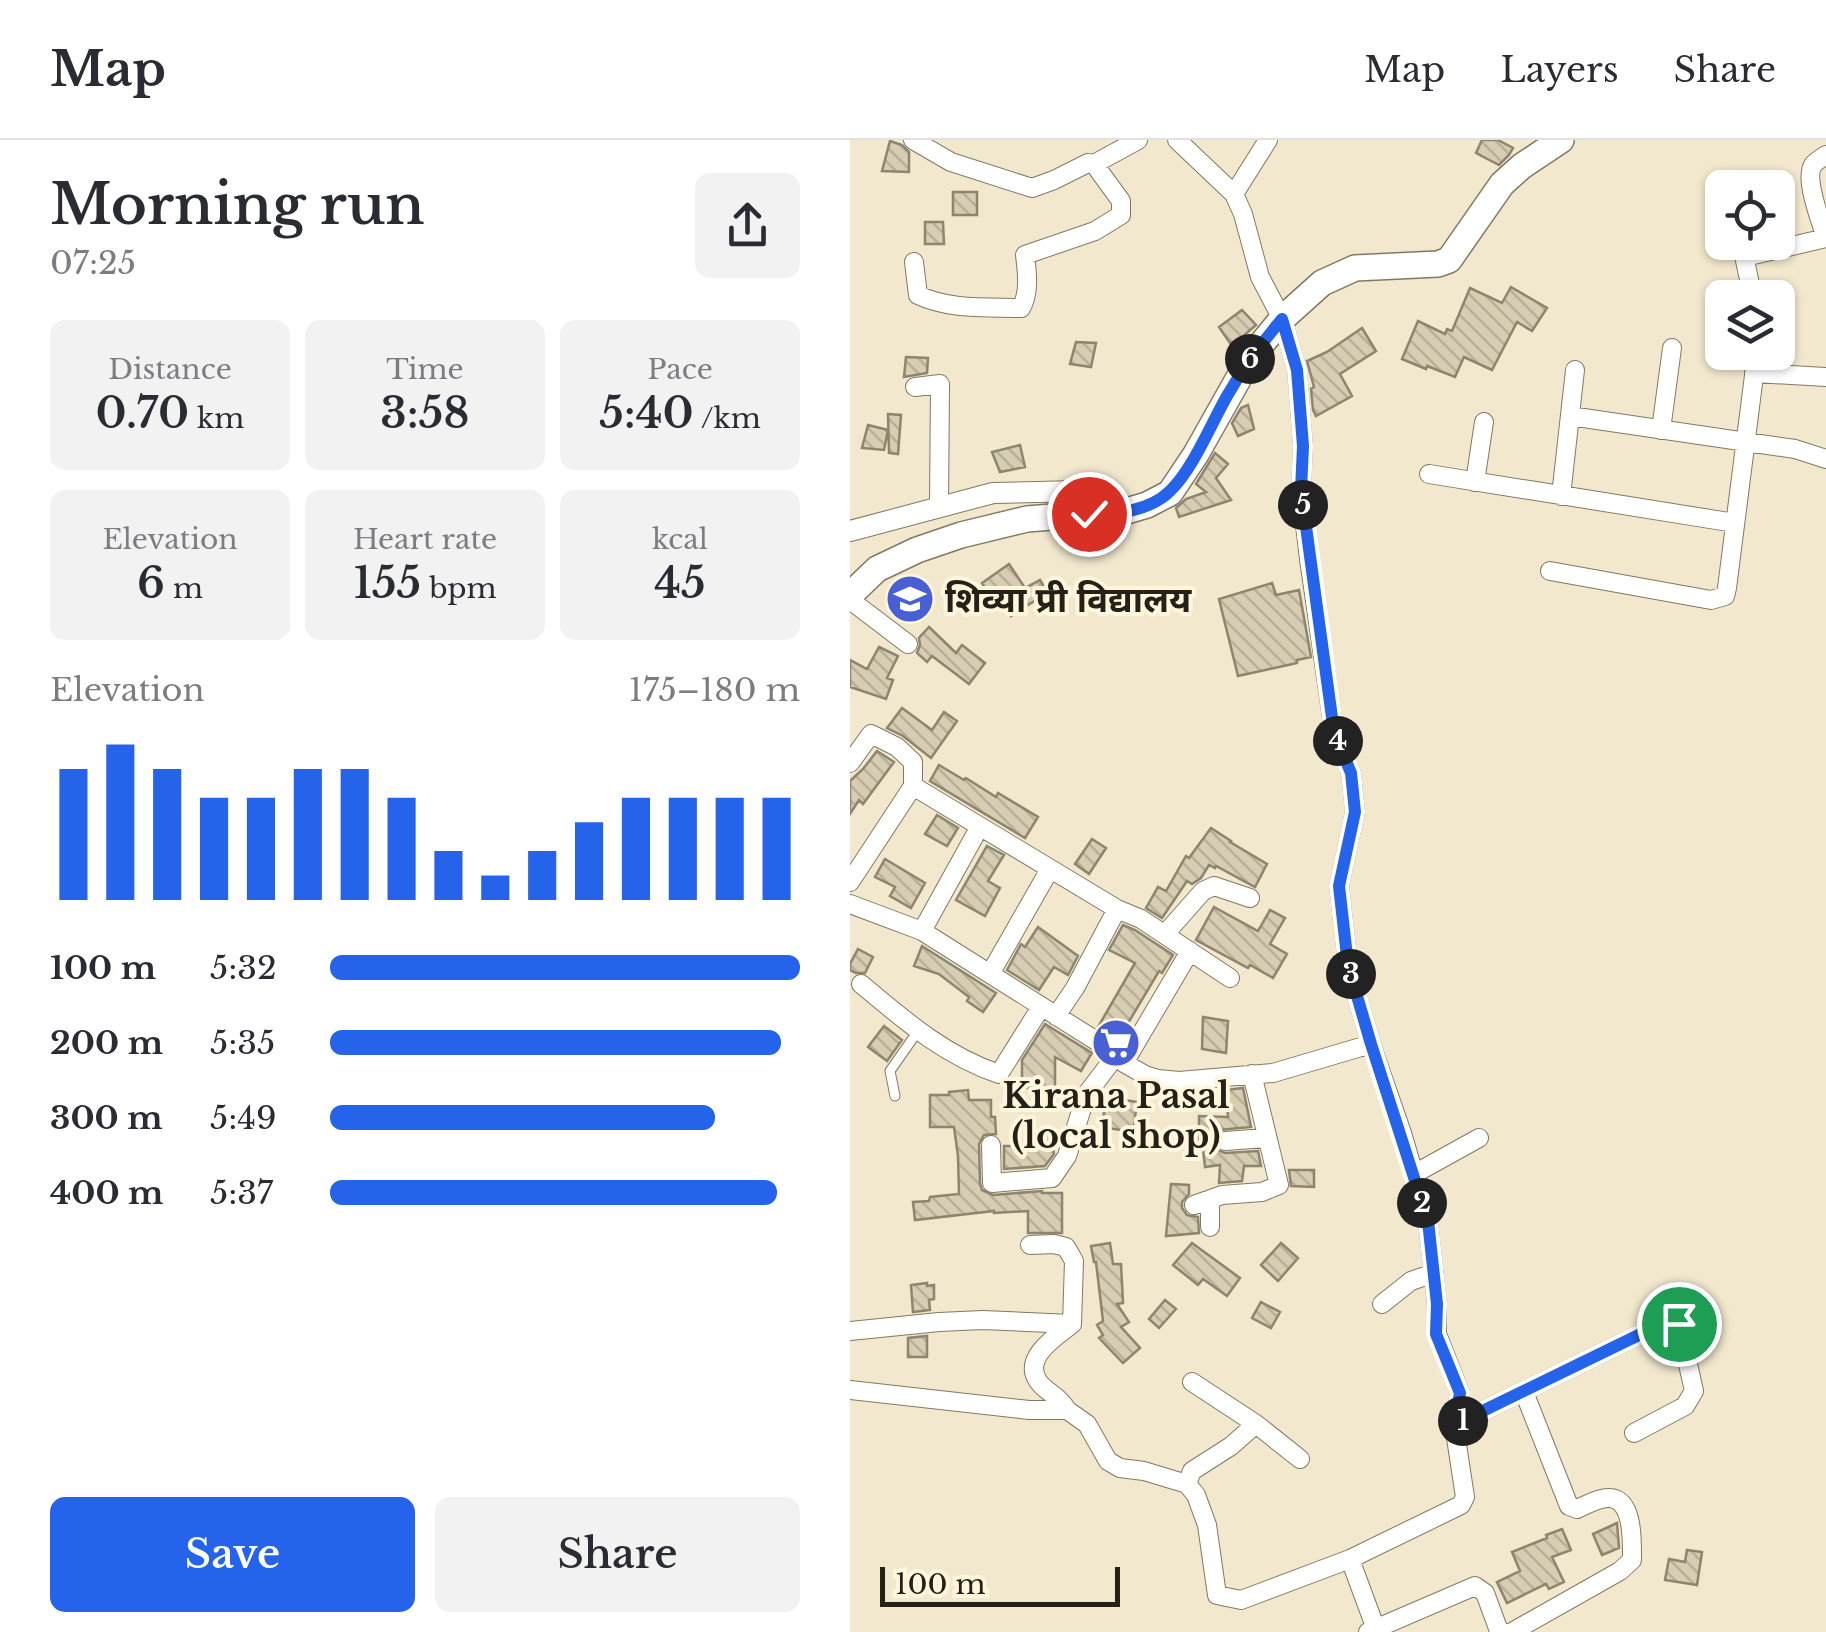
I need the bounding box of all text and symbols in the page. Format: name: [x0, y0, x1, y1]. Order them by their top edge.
text: Map: [50, 39, 166, 99]
text: Map: [1364, 48, 1445, 91]
text: Layers: [1500, 48, 1619, 91]
text: Share: [1674, 48, 1776, 91]
map controls: [1705, 170, 1795, 370]
button: locate: [1705, 170, 1795, 260]
text: Morning run: [50, 171, 425, 239]
button: share: [695, 173, 800, 278]
text: 07:25: [50, 243, 136, 283]
button: layers: [1705, 280, 1795, 370]
pin: 6: [1225, 334, 1275, 384]
text: 6: [1241, 341, 1259, 376]
text: Distance: [108, 352, 232, 387]
text: Time: [386, 352, 464, 387]
text: Pace: [647, 352, 713, 387]
text: 0.70: [96, 387, 189, 439]
text: 3:58: [380, 387, 470, 439]
text: 5:40: [599, 387, 694, 439]
text: km: [189, 401, 244, 436]
text: /km: [694, 401, 761, 436]
pin: [1047, 472, 1132, 557]
pin: 5: [1278, 480, 1328, 530]
icon: check: [1062, 487, 1117, 542]
text: 5: [1295, 487, 1311, 522]
text: Elevation: [102, 522, 238, 557]
text: Heart rate: [353, 522, 497, 557]
text: kcal: [652, 522, 708, 557]
text: 6: [137, 557, 165, 609]
text: 155: [353, 557, 421, 609]
text: 45: [654, 557, 706, 609]
text: m: [165, 571, 203, 606]
text: bpm: [421, 571, 497, 606]
school or university icon: शिव्या प्री विद्यालय: [884, 573, 936, 625]
place label: शिव्या प्री विद्यालय: [945, 578, 1192, 621]
text: Elevation: [50, 670, 204, 710]
text: 175–180 m: [629, 670, 800, 710]
pin: 4: [1313, 716, 1363, 766]
text: 4: [1329, 723, 1347, 758]
text: 100 m: [50, 948, 156, 988]
text: 5:32: [210, 948, 277, 988]
pin: 3: [1326, 949, 1376, 999]
text: 3: [1342, 956, 1360, 991]
supermarket icon: Kirana Pasal (local shop): [1090, 1017, 1142, 1069]
text: 200 m: [50, 1023, 163, 1063]
text: 5:35: [210, 1023, 275, 1063]
place label: Kirana Pasal (local shop): [1002, 1074, 1230, 1157]
text: 300 m: [50, 1098, 163, 1138]
text: 5:49: [210, 1098, 277, 1138]
text: 400 m: [50, 1173, 163, 1213]
text: 5:37: [210, 1173, 273, 1213]
pin: 2: [1397, 1178, 1447, 1228]
text: 2: [1413, 1185, 1431, 1220]
pin: [1637, 1282, 1722, 1367]
icon: arrive: [1652, 1297, 1707, 1352]
pin: 1: [1438, 1396, 1488, 1446]
text: 1: [1457, 1403, 1469, 1438]
button: Save: [50, 1497, 415, 1612]
button: Share: [435, 1497, 800, 1612]
scale bar: [880, 1562, 1120, 1606]
text: 100 m: [895, 1567, 986, 1602]

